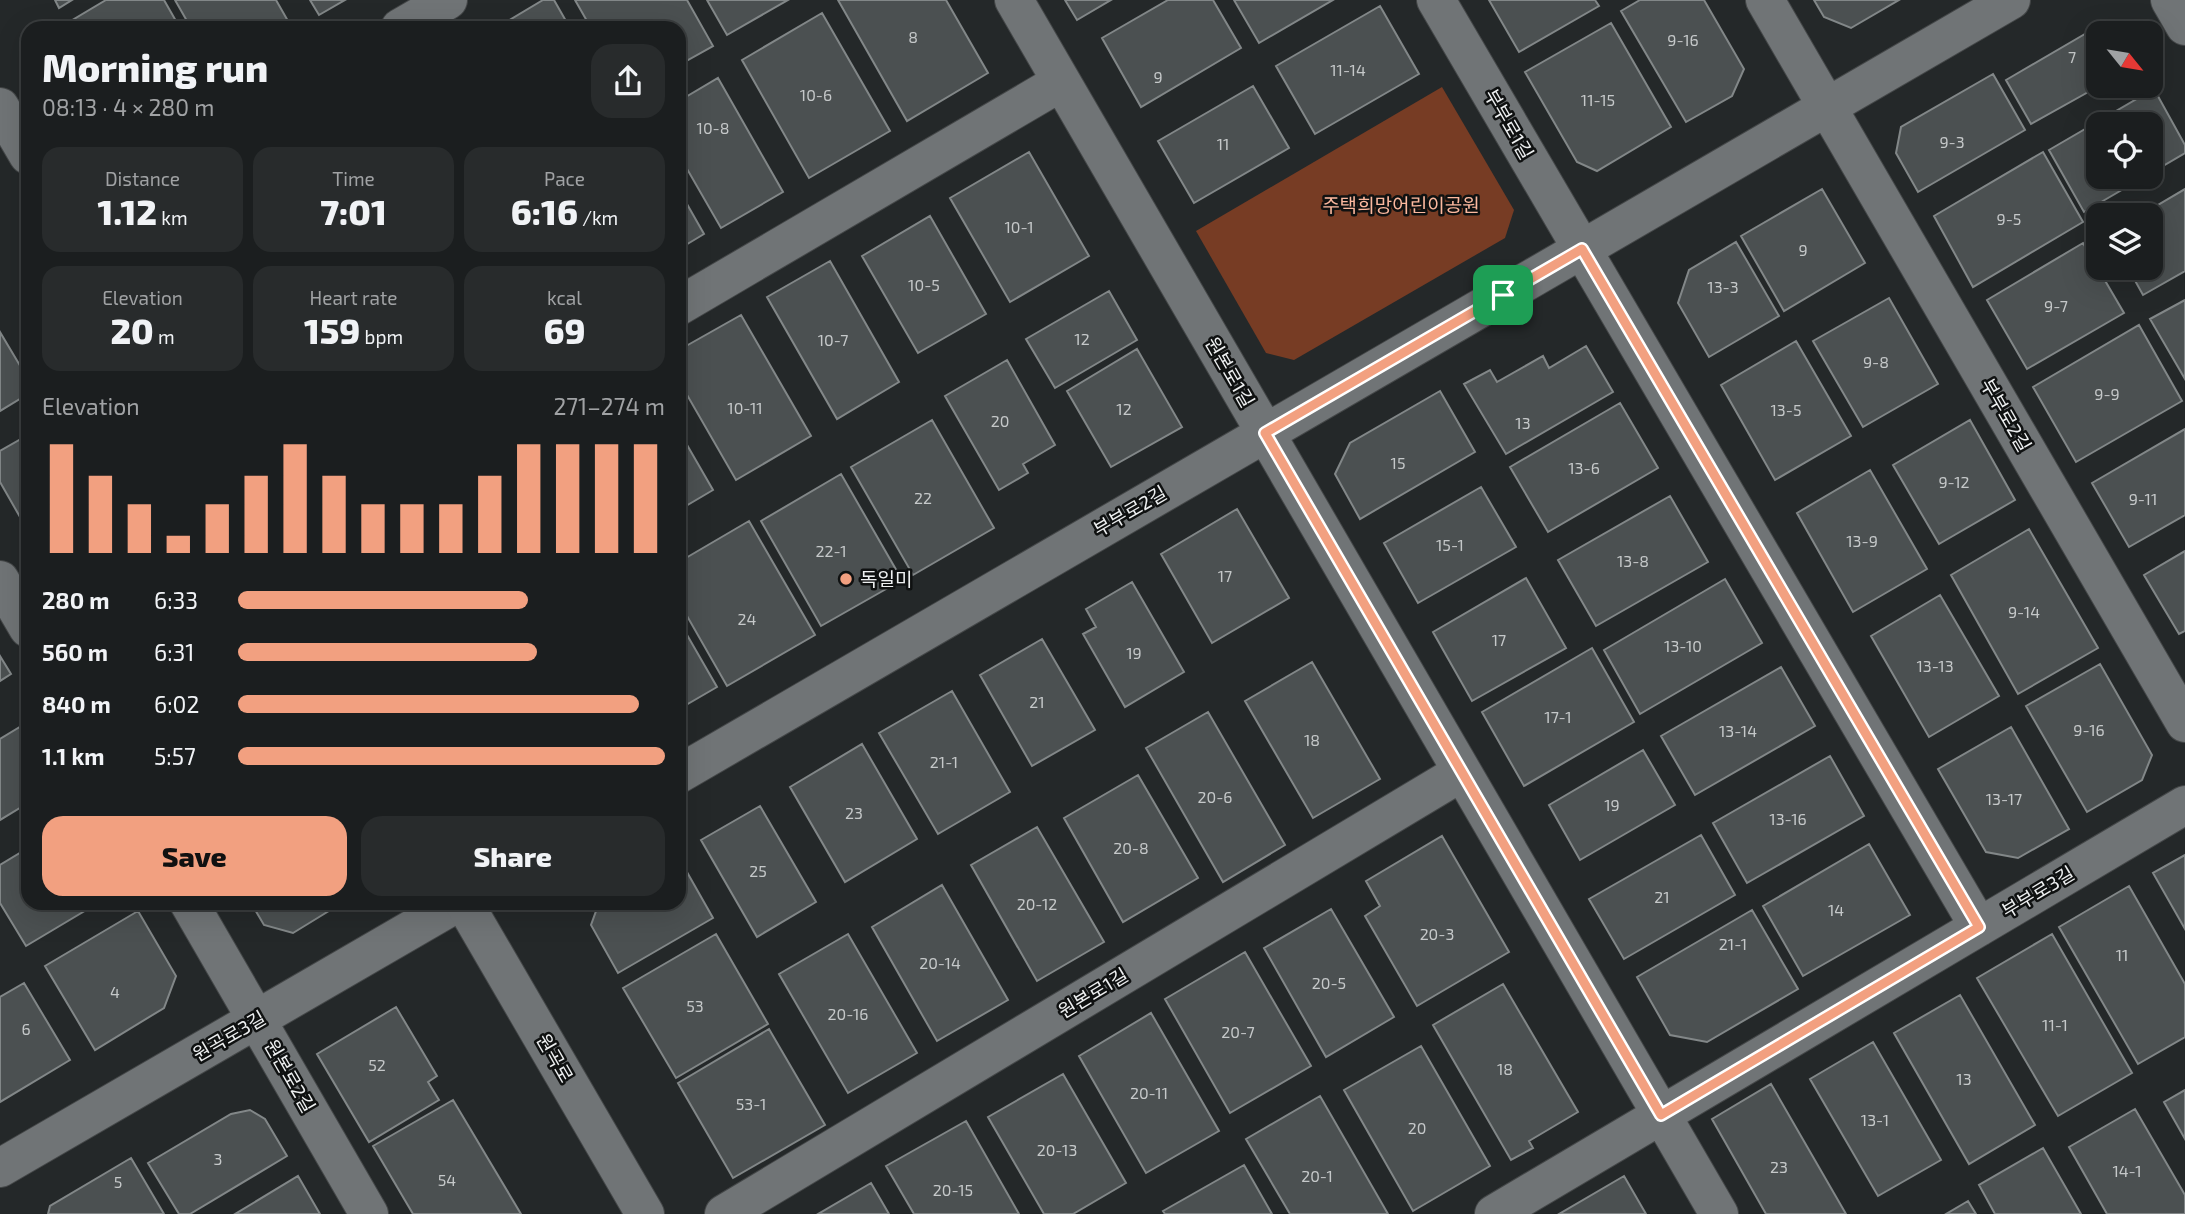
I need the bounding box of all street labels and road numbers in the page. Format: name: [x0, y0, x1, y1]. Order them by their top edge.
street label: 부부로1길: [1480, 84, 1539, 163]
street label: 원본로1길: [1201, 332, 1260, 411]
street label: 부부로2길: [1976, 374, 2037, 455]
street label: 부부로2길: [1089, 480, 1170, 541]
street label: 부부로3길: [1997, 861, 2078, 922]
street label: 원본로1길: [1054, 963, 1132, 1022]
street label: 원곡로3길: [188, 1005, 269, 1066]
street label: 원곡로: [532, 1029, 579, 1086]
street label: 원본로2길: [260, 1035, 321, 1116]

